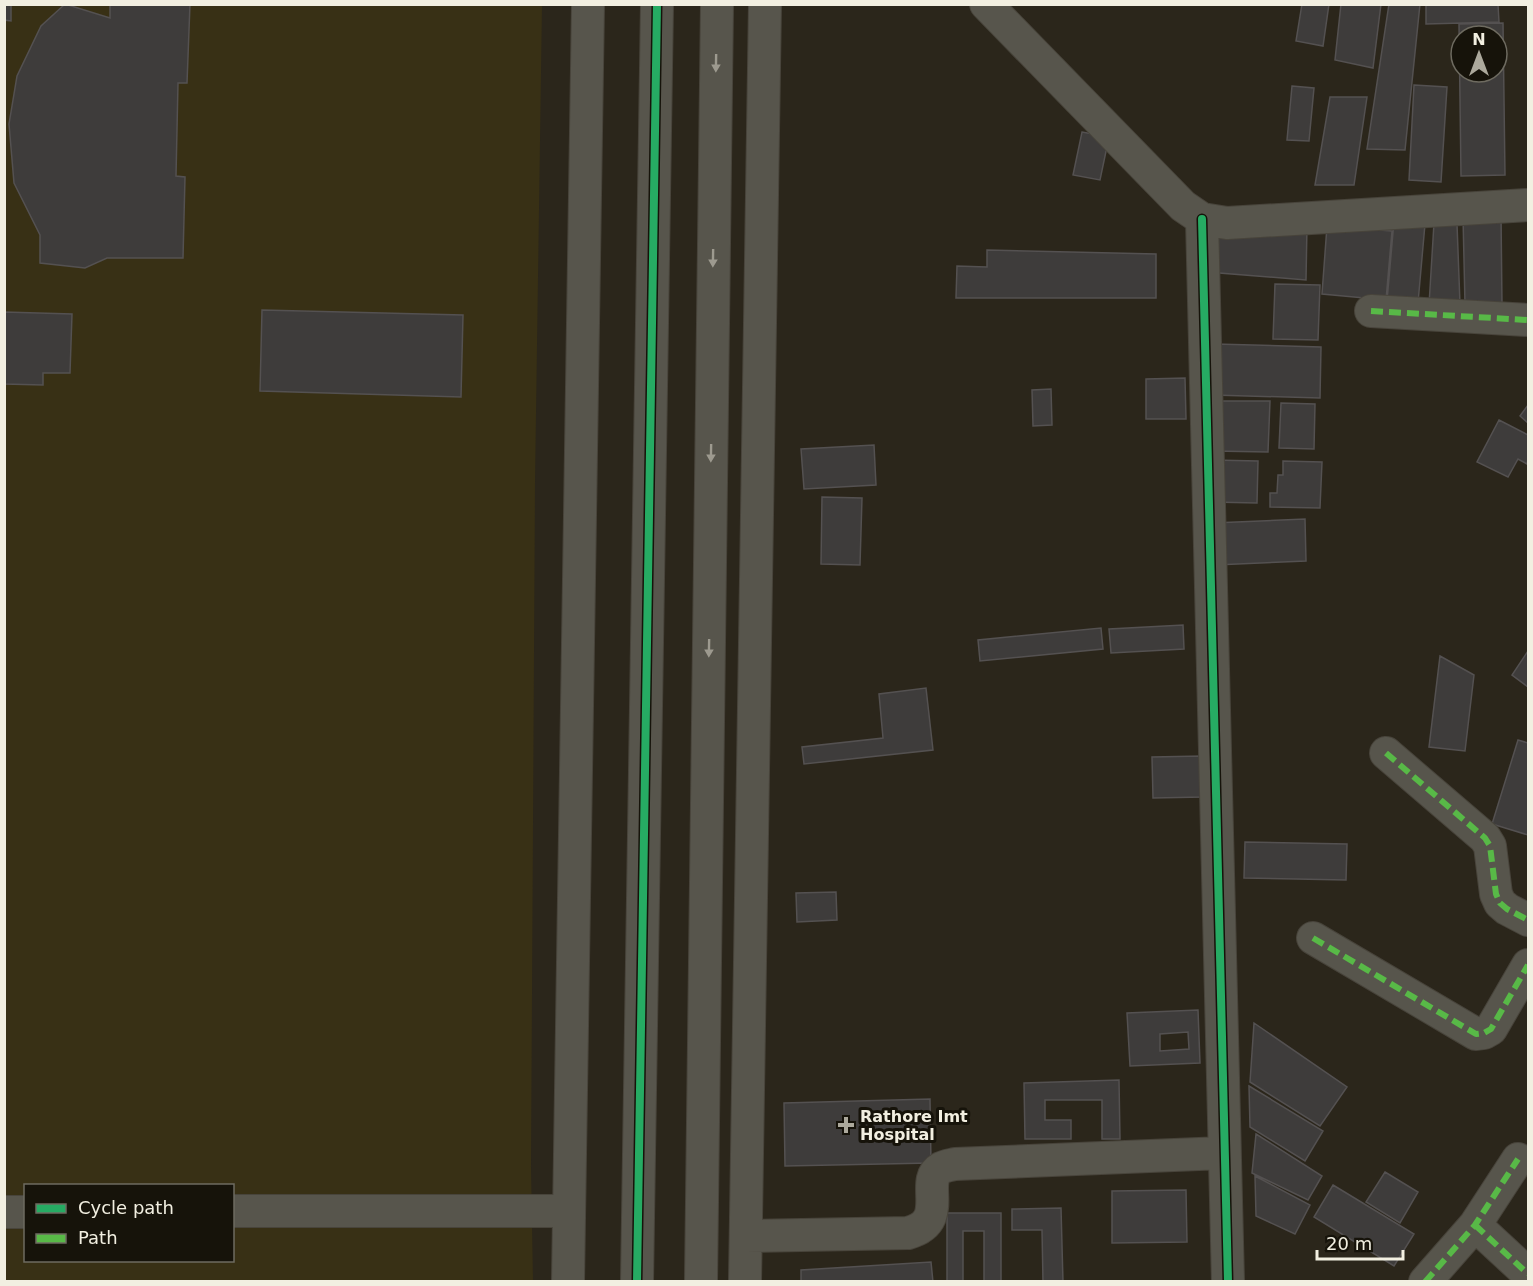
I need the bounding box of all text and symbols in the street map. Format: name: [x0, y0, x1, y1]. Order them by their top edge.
north arrow: [1449, 24, 1509, 84]
text: N: [1472, 30, 1486, 49]
one-way arrow: [711, 53, 721, 72]
one-way arrow: [709, 248, 718, 267]
one-way arrow: [706, 443, 716, 462]
one-way arrow: [704, 638, 714, 657]
place label: Rathore Imt Hospital: [860, 1107, 968, 1144]
marker: Rathore Imt Hospital: [837, 1116, 855, 1134]
legend: [24, 1184, 234, 1262]
text: Cycle path: [78, 1197, 174, 1218]
scale bar: [1317, 1223, 1402, 1261]
text: Path: [78, 1227, 118, 1248]
text: 20 m: [1326, 1233, 1372, 1254]

